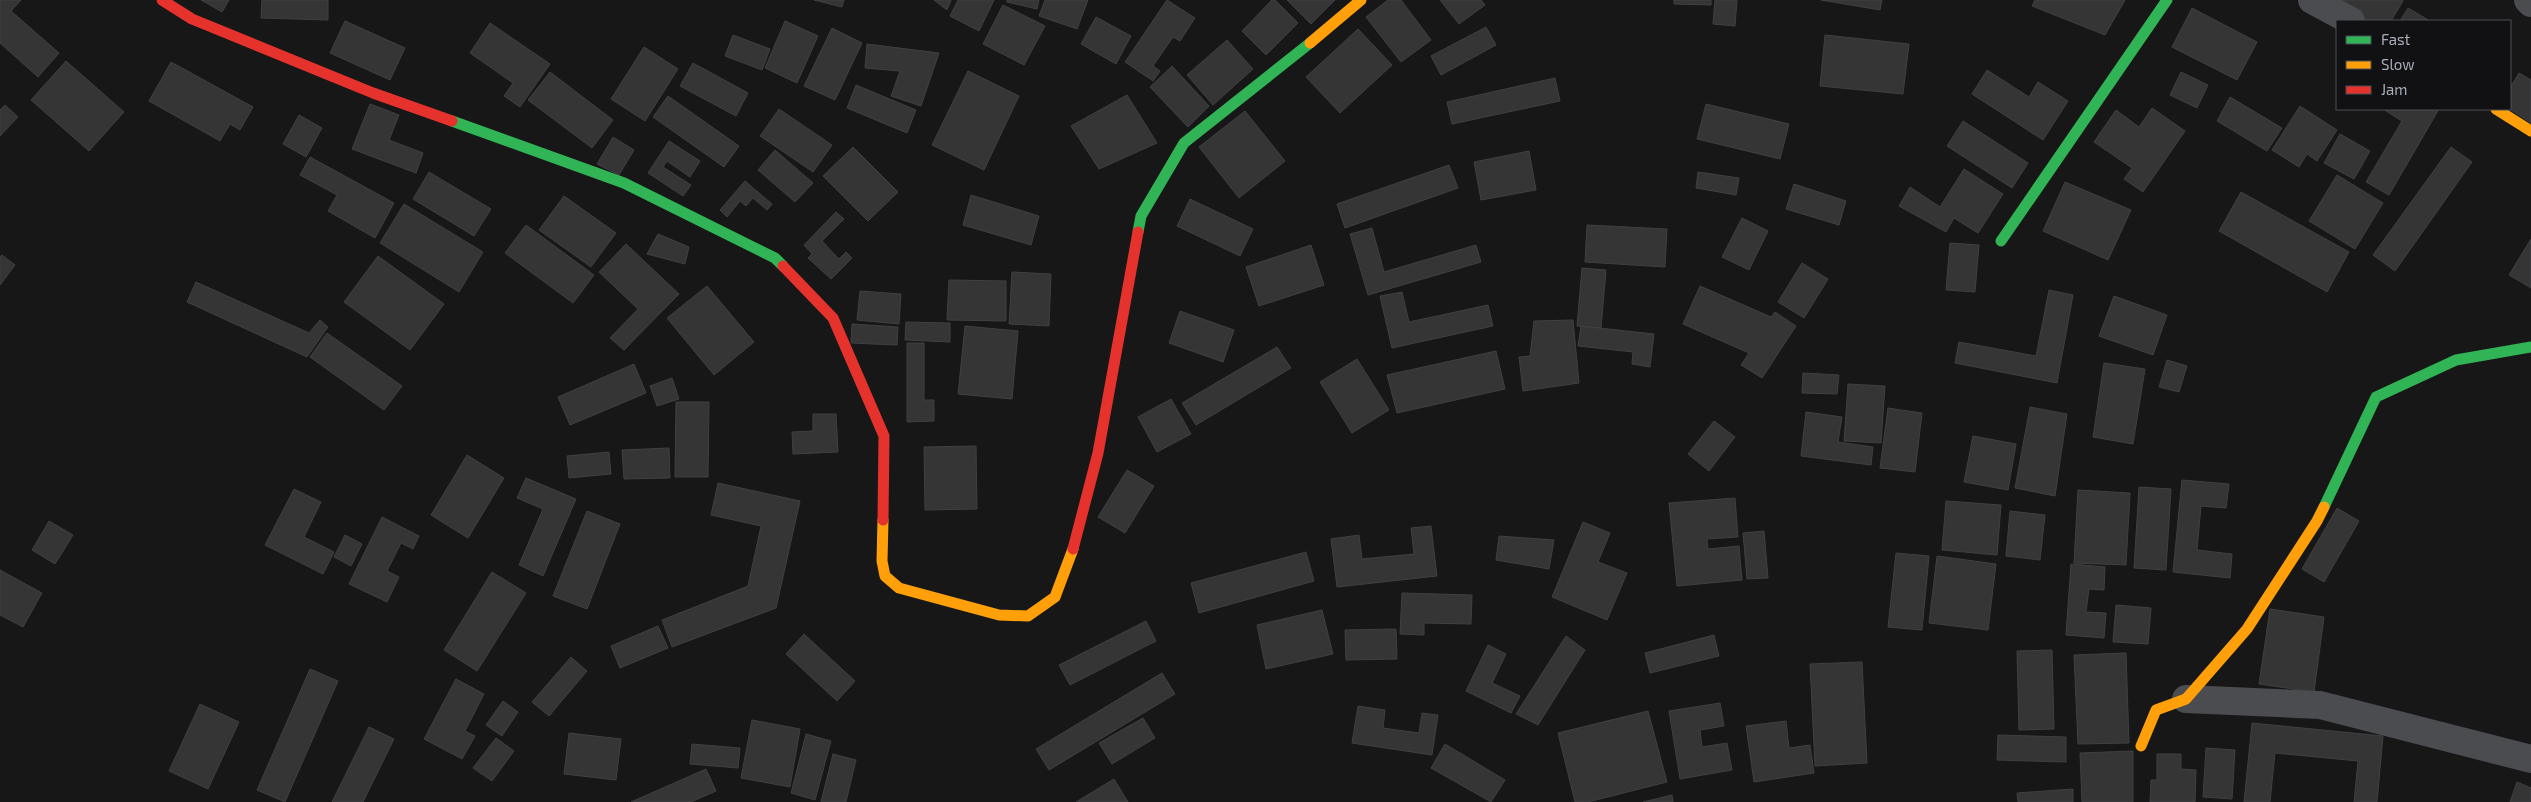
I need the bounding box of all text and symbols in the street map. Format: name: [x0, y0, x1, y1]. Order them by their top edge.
legend: [2336, 20, 2511, 110]
text: Fast: [2381, 30, 2411, 48]
text: Slow: [2381, 55, 2415, 73]
text: Jam: [2381, 80, 2407, 98]

